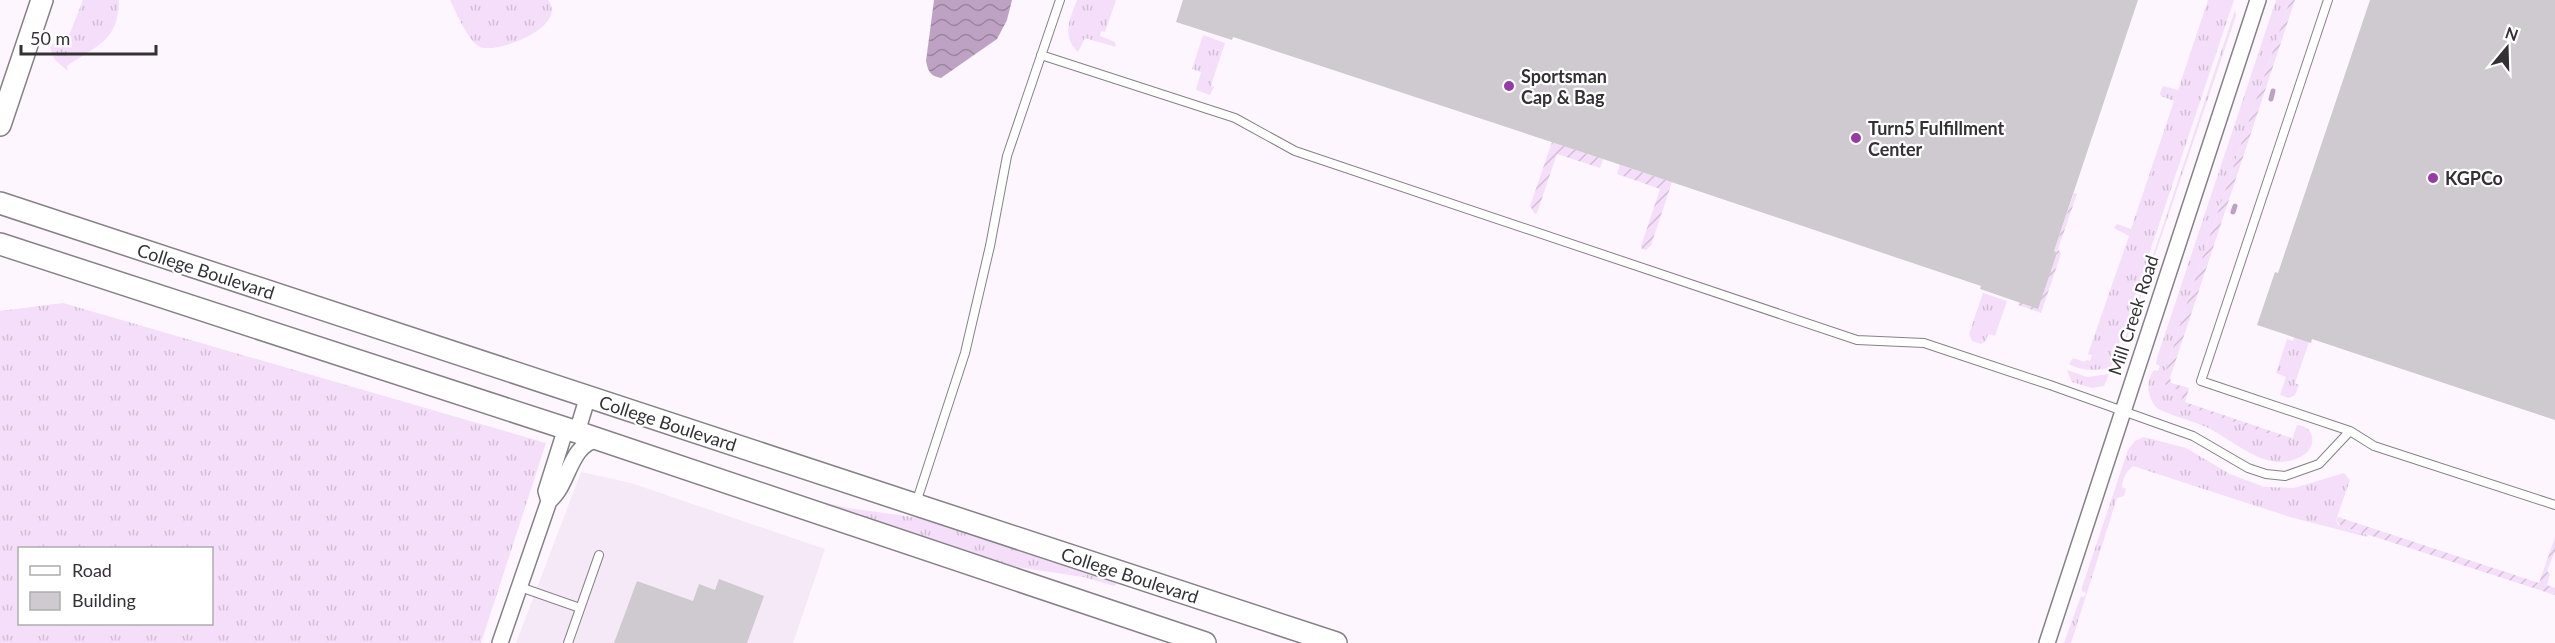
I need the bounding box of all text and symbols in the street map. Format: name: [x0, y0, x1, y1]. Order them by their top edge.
scale bar: [21, 18, 156, 56]
north arrow: [2477, 18, 2537, 78]
text: N: [2503, 22, 2521, 44]
text: 50 m: [30, 27, 70, 49]
place label: Sportsman Cap & Bag: [1521, 65, 1607, 108]
marker: Sportsman Cap & Bag: [1502, 79, 1516, 93]
place label: Turn5 Fulfillment Center: [1868, 117, 2005, 160]
marker: Turn5 Fulfillment Center: [1849, 131, 1863, 145]
place label: KGPCo: [2445, 167, 2503, 189]
marker: KGPCo: [2426, 171, 2440, 185]
street label: College Boulevard: [135, 238, 277, 304]
street label: Mill Creek Road: [2103, 252, 2163, 378]
street label: College Boulevard: [597, 390, 739, 456]
street label: College Boulevard: [1059, 542, 1201, 608]
legend: [18, 547, 213, 625]
text: Road: [72, 559, 112, 581]
text: Building: [72, 589, 136, 611]

